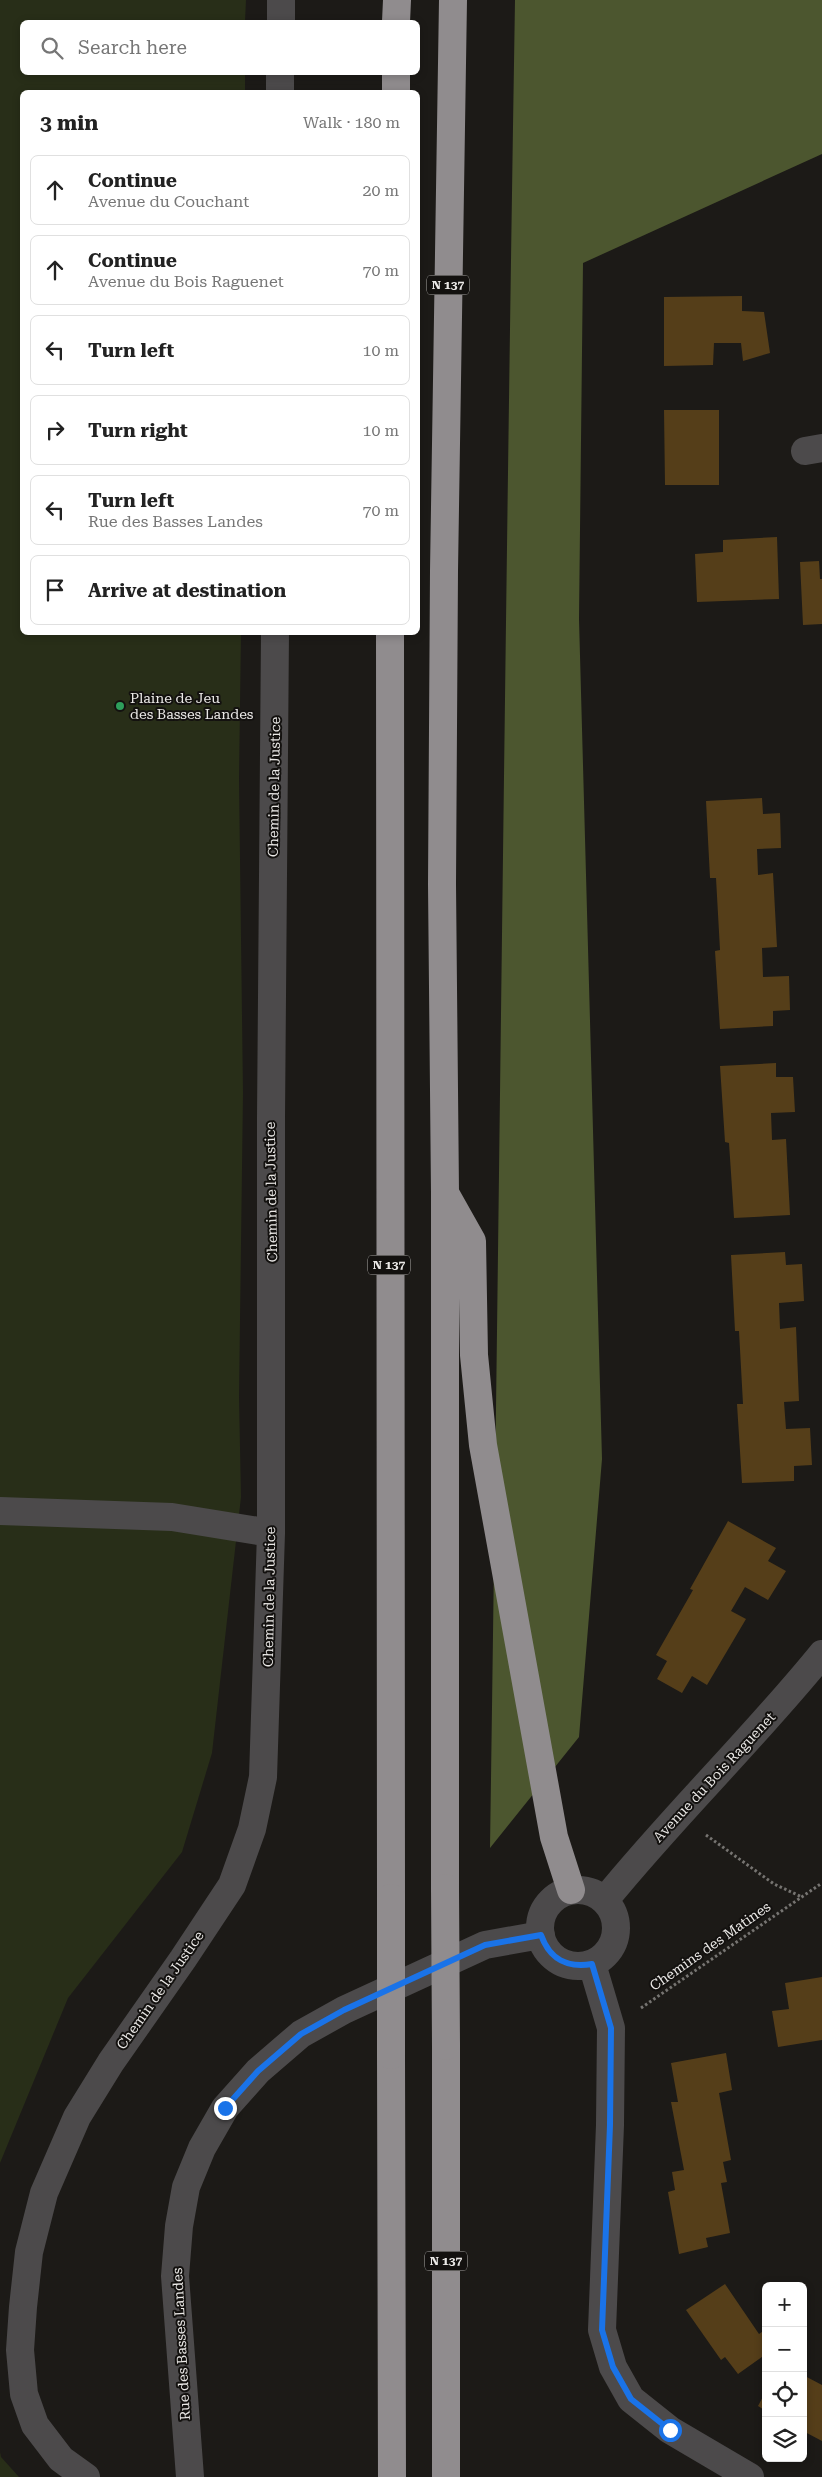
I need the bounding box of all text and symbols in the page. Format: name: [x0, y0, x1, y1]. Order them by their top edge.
search box: [20, 20, 420, 75]
icon: search: [38, 34, 66, 62]
text: Search here: [78, 36, 187, 59]
text: 3 min: [40, 111, 98, 135]
text: Walk · 180 m: [303, 113, 400, 132]
text: Continue: [88, 169, 177, 192]
icon: ahead: [41, 176, 69, 204]
text: 20 m: [362, 181, 399, 200]
text: Avenue du Couchant: [88, 192, 249, 211]
text: Continue: [88, 249, 177, 272]
icon: ahead: [41, 256, 69, 284]
text: 70 m: [362, 261, 399, 280]
text: Avenue du Bois Raguenet: [88, 272, 284, 291]
road number: N 137: [427, 276, 469, 294]
icon: left: [41, 336, 69, 364]
text: Turn left: [88, 339, 174, 362]
text: 10 m: [362, 341, 399, 360]
icon: right: [41, 416, 69, 444]
text: Turn right: [88, 419, 188, 442]
text: 10 m: [362, 421, 399, 440]
text: Turn left: [88, 489, 174, 512]
icon: left: [41, 496, 69, 524]
text: 70 m: [362, 501, 399, 520]
text: Rue des Basses Landes: [88, 512, 263, 531]
icon: arrive: [41, 576, 69, 604]
text: Arrive at destination: [88, 579, 286, 602]
place label: Plaine de Jeu des Basses Landes: [130, 690, 254, 722]
marker: Plaine de Jeu des Basses Landes: [114, 700, 126, 712]
street label: Chemin de la Justice: [265, 716, 283, 857]
street label: Chemin de la Justice: [262, 1121, 280, 1262]
road number: N 137: [368, 1256, 410, 1274]
street label: Chemin de la Justice: [260, 1526, 278, 1667]
street label: Avenue du Bois Raguenet: [650, 1709, 778, 1845]
street label: Chemins des Matines: [647, 1898, 774, 1994]
street label: Chemin de la Justice: [113, 1928, 207, 2052]
route end: [214, 2097, 237, 2120]
road number: N 137: [425, 2252, 467, 2270]
street label: Rue des Basses Landes: [169, 2267, 193, 2421]
map controls: [762, 2282, 807, 2462]
button: +: [762, 2282, 807, 2327]
button: −: [762, 2327, 807, 2372]
button: locate: [762, 2372, 807, 2417]
button: layers: [762, 2417, 807, 2462]
route start: [659, 2419, 682, 2442]

